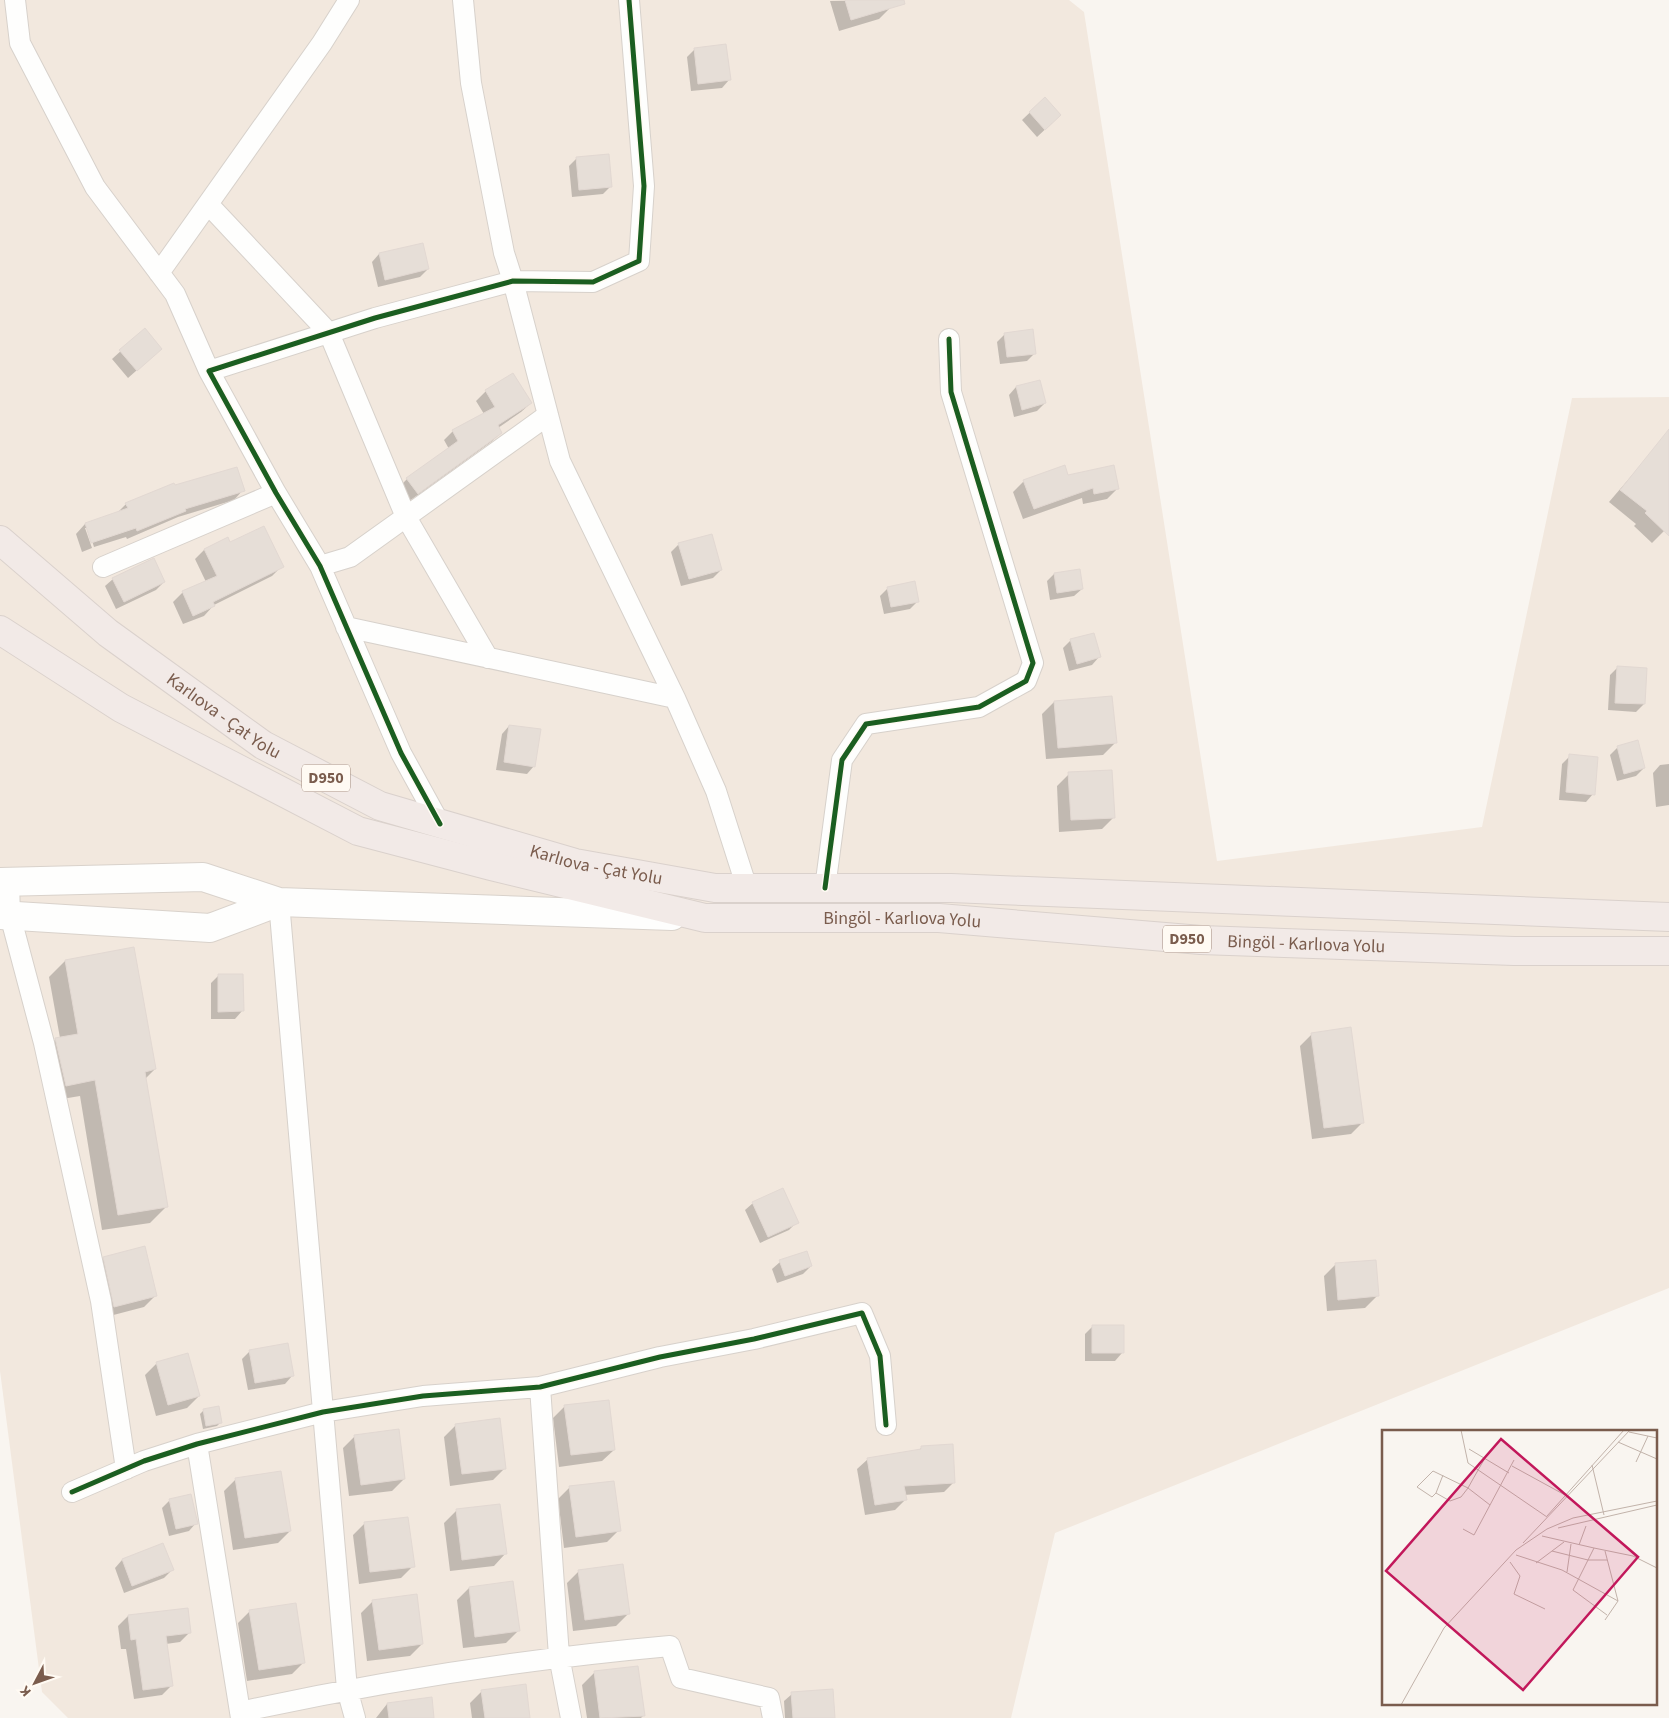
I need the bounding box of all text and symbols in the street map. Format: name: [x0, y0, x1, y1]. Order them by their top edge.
street label: Karlıova - Çat Yolu: [161, 667, 286, 765]
road number: D950: [302, 764, 350, 791]
street label: Karlıova - Çat Yolu: [527, 838, 665, 891]
street label: Bingöl - Karlıova Yolu: [823, 905, 982, 934]
road number: D950: [1163, 926, 1211, 952]
street label: Bingöl - Karlıova Yolu: [1227, 928, 1386, 959]
inset map: [1382, 1430, 1656, 1706]
north arrow: [10, 1658, 60, 1708]
text: K: [15, 1681, 36, 1701]

